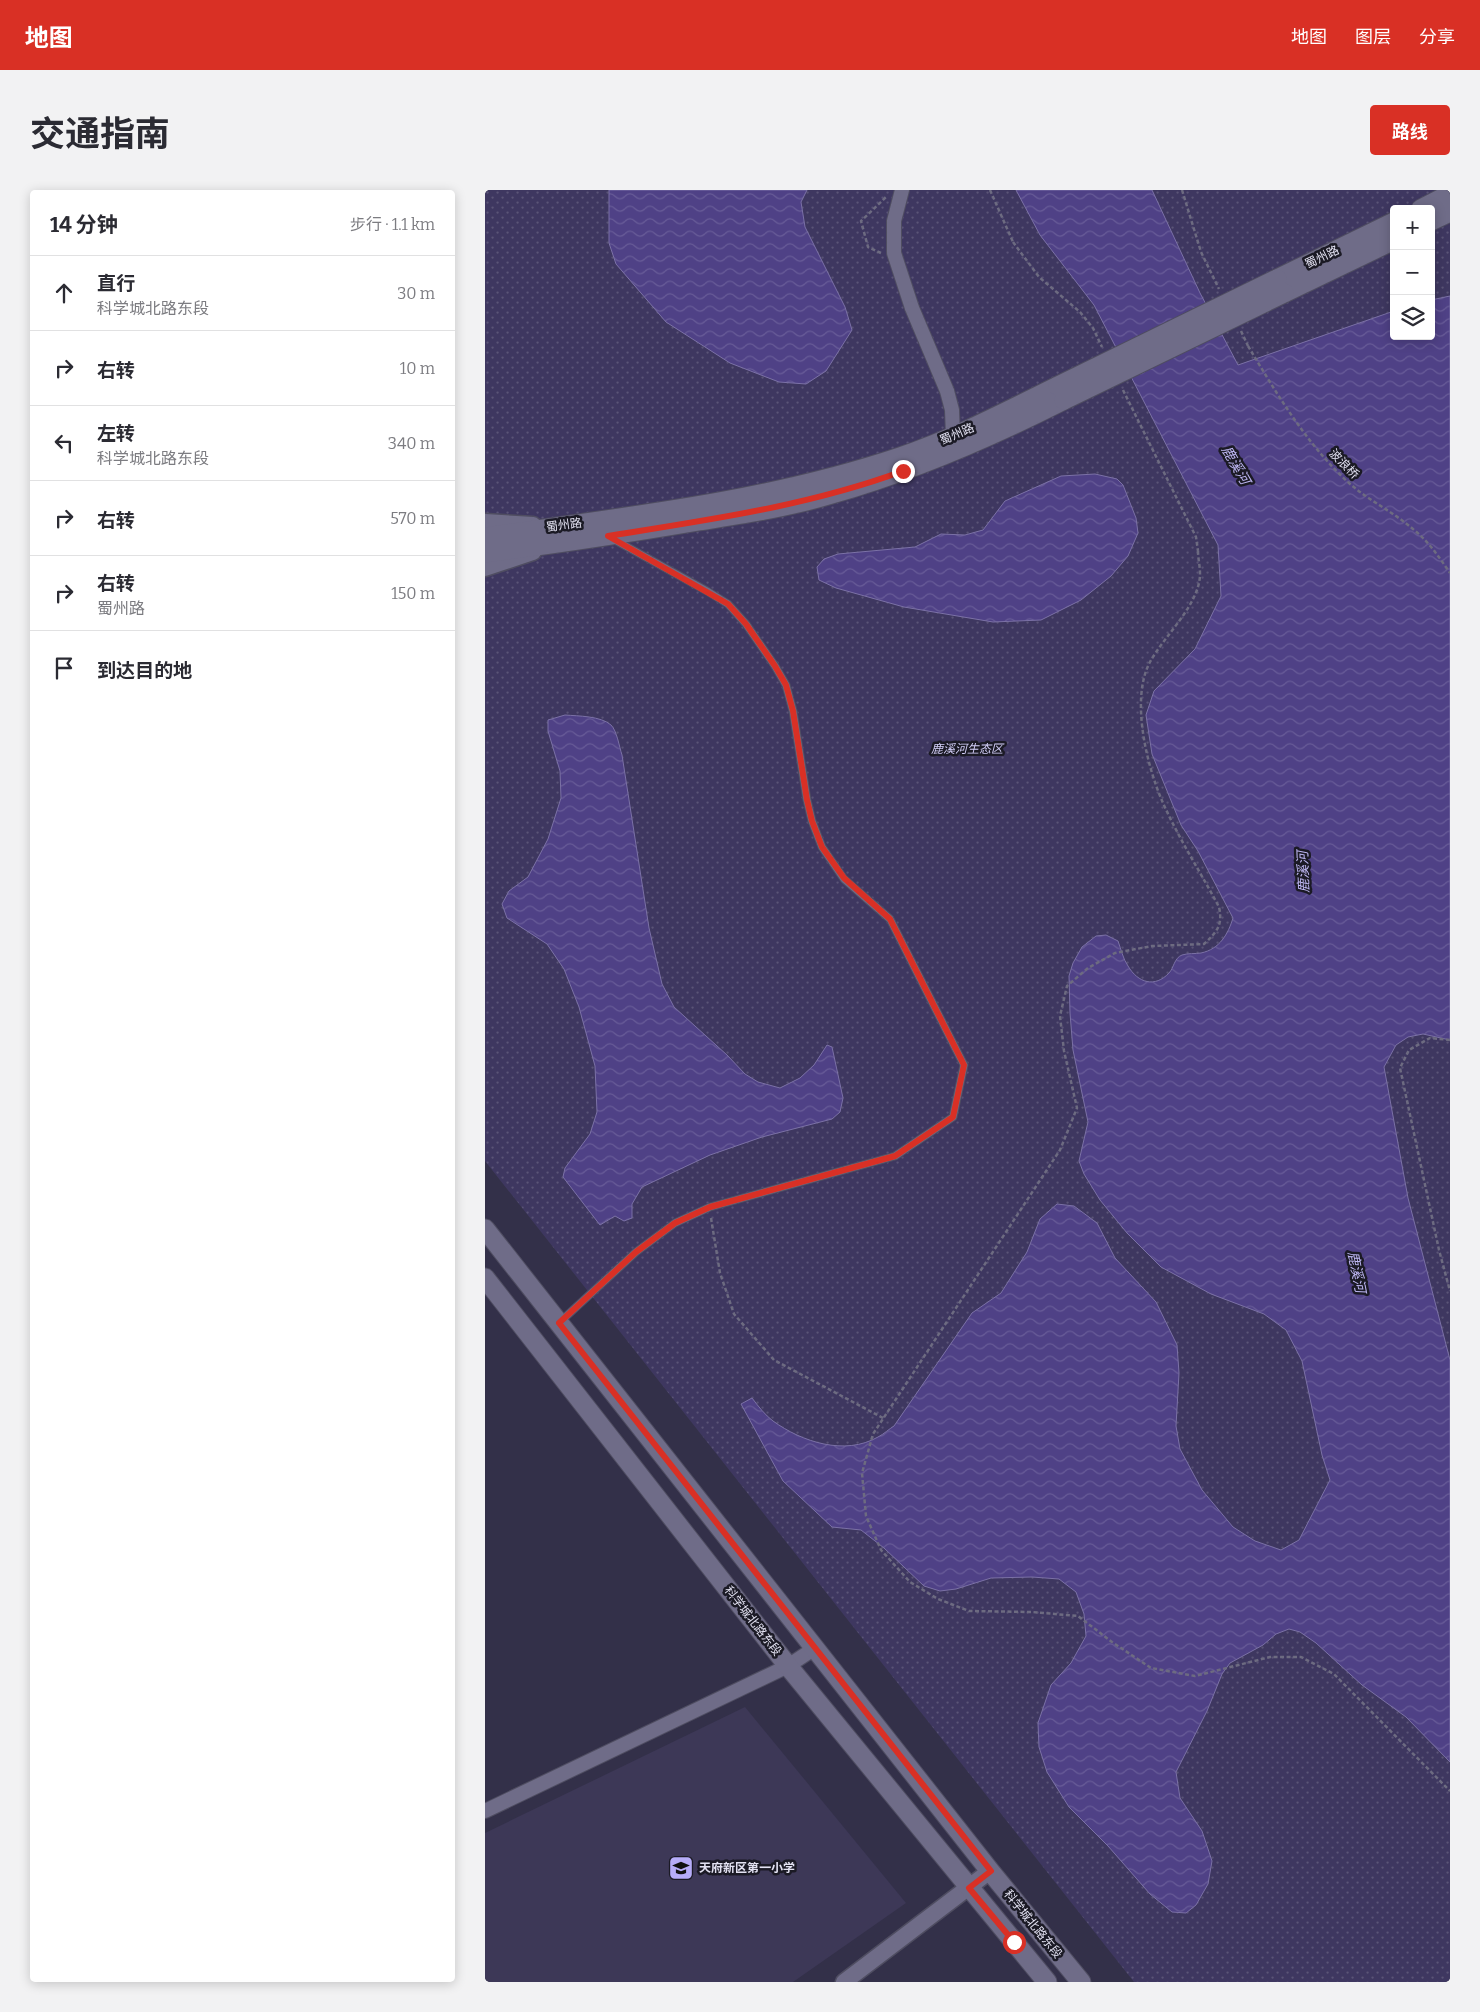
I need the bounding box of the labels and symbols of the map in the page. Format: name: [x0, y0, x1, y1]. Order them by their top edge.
street label: 蜀州路: [1303, 243, 1341, 271]
street label: 蜀州路: [938, 421, 976, 447]
water label: 鹿溪河: [1218, 443, 1255, 490]
street label: 波浪桥: [1326, 446, 1362, 482]
route end: [892, 460, 915, 483]
street label: 蜀州路: [545, 516, 583, 534]
park label: 鹿溪河生态区: [931, 742, 1005, 756]
water label: 鹿溪河: [1294, 848, 1313, 893]
water label: 鹿溪河: [1344, 1250, 1369, 1297]
street label: 科学城北路东段: [722, 1584, 784, 1658]
school or university icon: 天府新区第一小学: [668, 1855, 694, 1881]
place label: 天府新区第一小学: [699, 1861, 795, 1875]
street label: 科学城北路东段: [1001, 1887, 1065, 1961]
route start: [1003, 1931, 1026, 1954]

